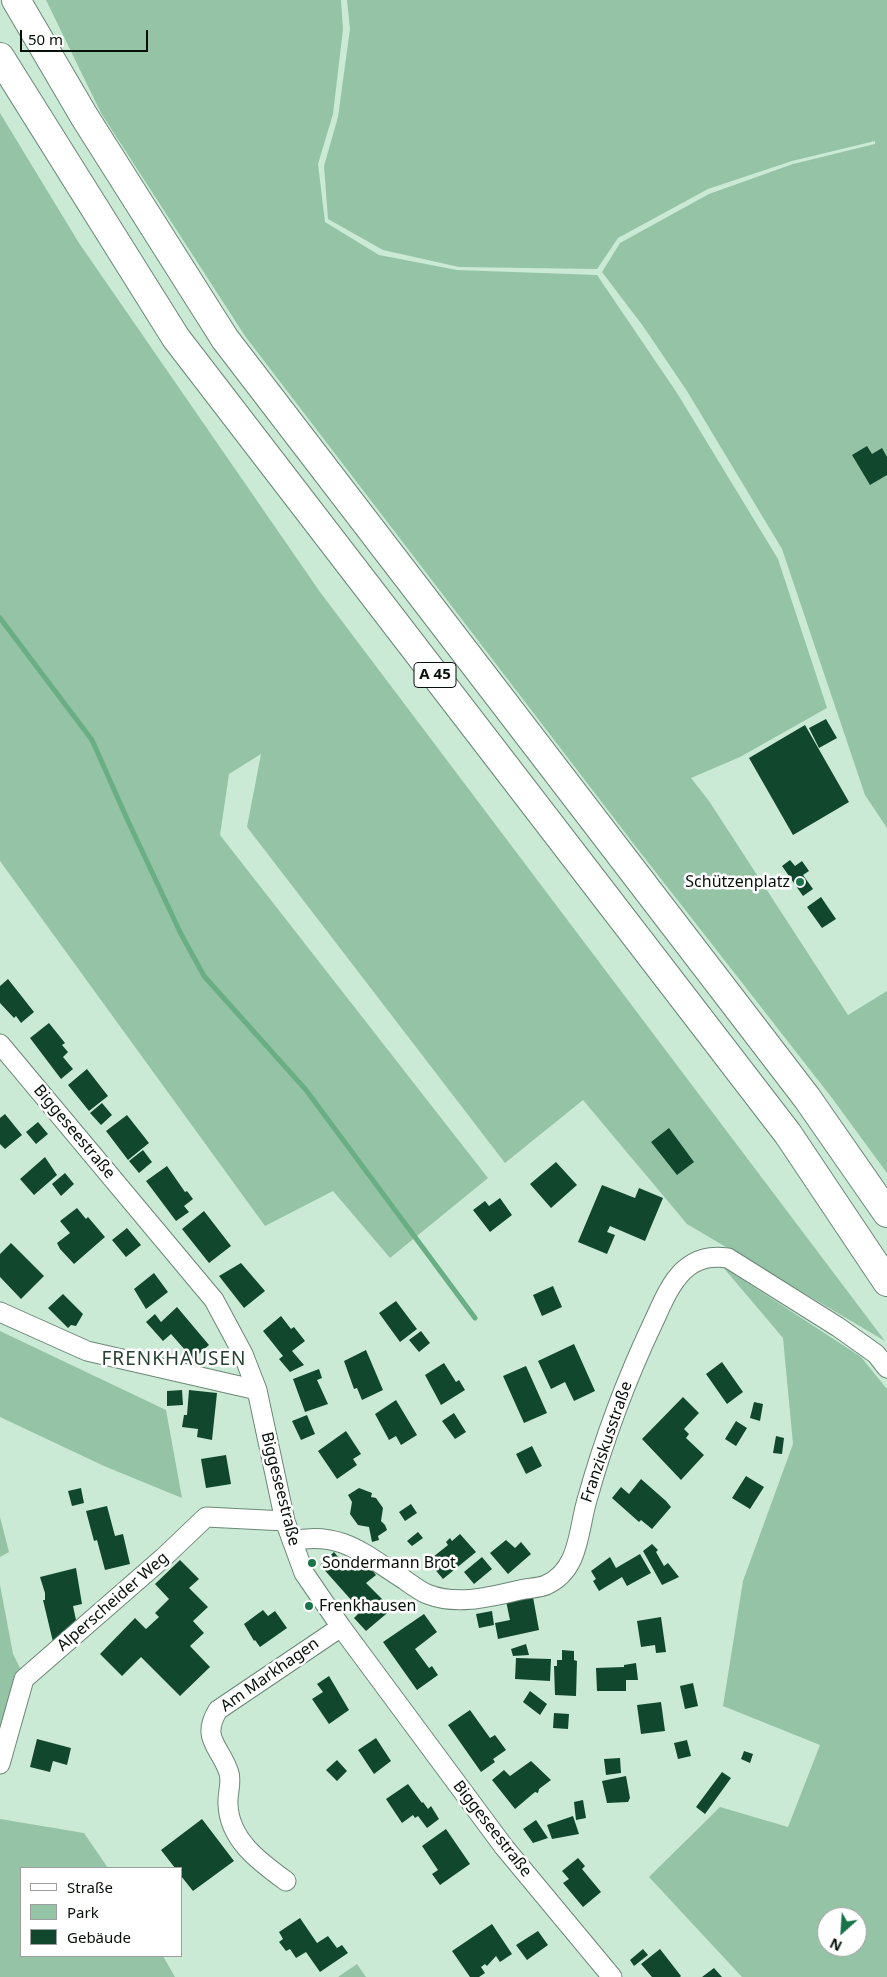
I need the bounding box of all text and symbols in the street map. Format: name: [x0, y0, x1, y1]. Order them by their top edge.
scale bar: [22, 20, 150, 52]
text: 50 m: [28, 29, 63, 49]
road number: A 45: [414, 662, 456, 688]
place label: Schützenplatz: [685, 872, 790, 892]
marker: Schützenplatz: [794, 876, 806, 888]
street label: Biggeseestraße: [29, 1081, 119, 1183]
district label: FRENKHAUSEN: [100, 1349, 248, 1371]
street label: Franziskusstraße: [577, 1379, 637, 1505]
street label: Biggeseestraße: [257, 1430, 303, 1548]
street label: Alperscheider Weg: [53, 1548, 173, 1656]
place label: Sondermann Brot: [322, 1553, 456, 1573]
marker: Sondermann Brot: [306, 1557, 318, 1569]
place label: Frenkhausen: [319, 1596, 416, 1616]
marker: Frenkhausen: [303, 1600, 315, 1612]
street label: Am Markhagen: [217, 1634, 323, 1716]
street label: Biggeseestraße: [448, 1777, 536, 1881]
legend: [20, 1867, 182, 1957]
text: Straße: [67, 1877, 113, 1897]
text: Park: [67, 1902, 99, 1922]
north arrow: [817, 1907, 867, 1957]
text: Gebäude: [67, 1927, 131, 1947]
text: N: [826, 1934, 845, 1956]

